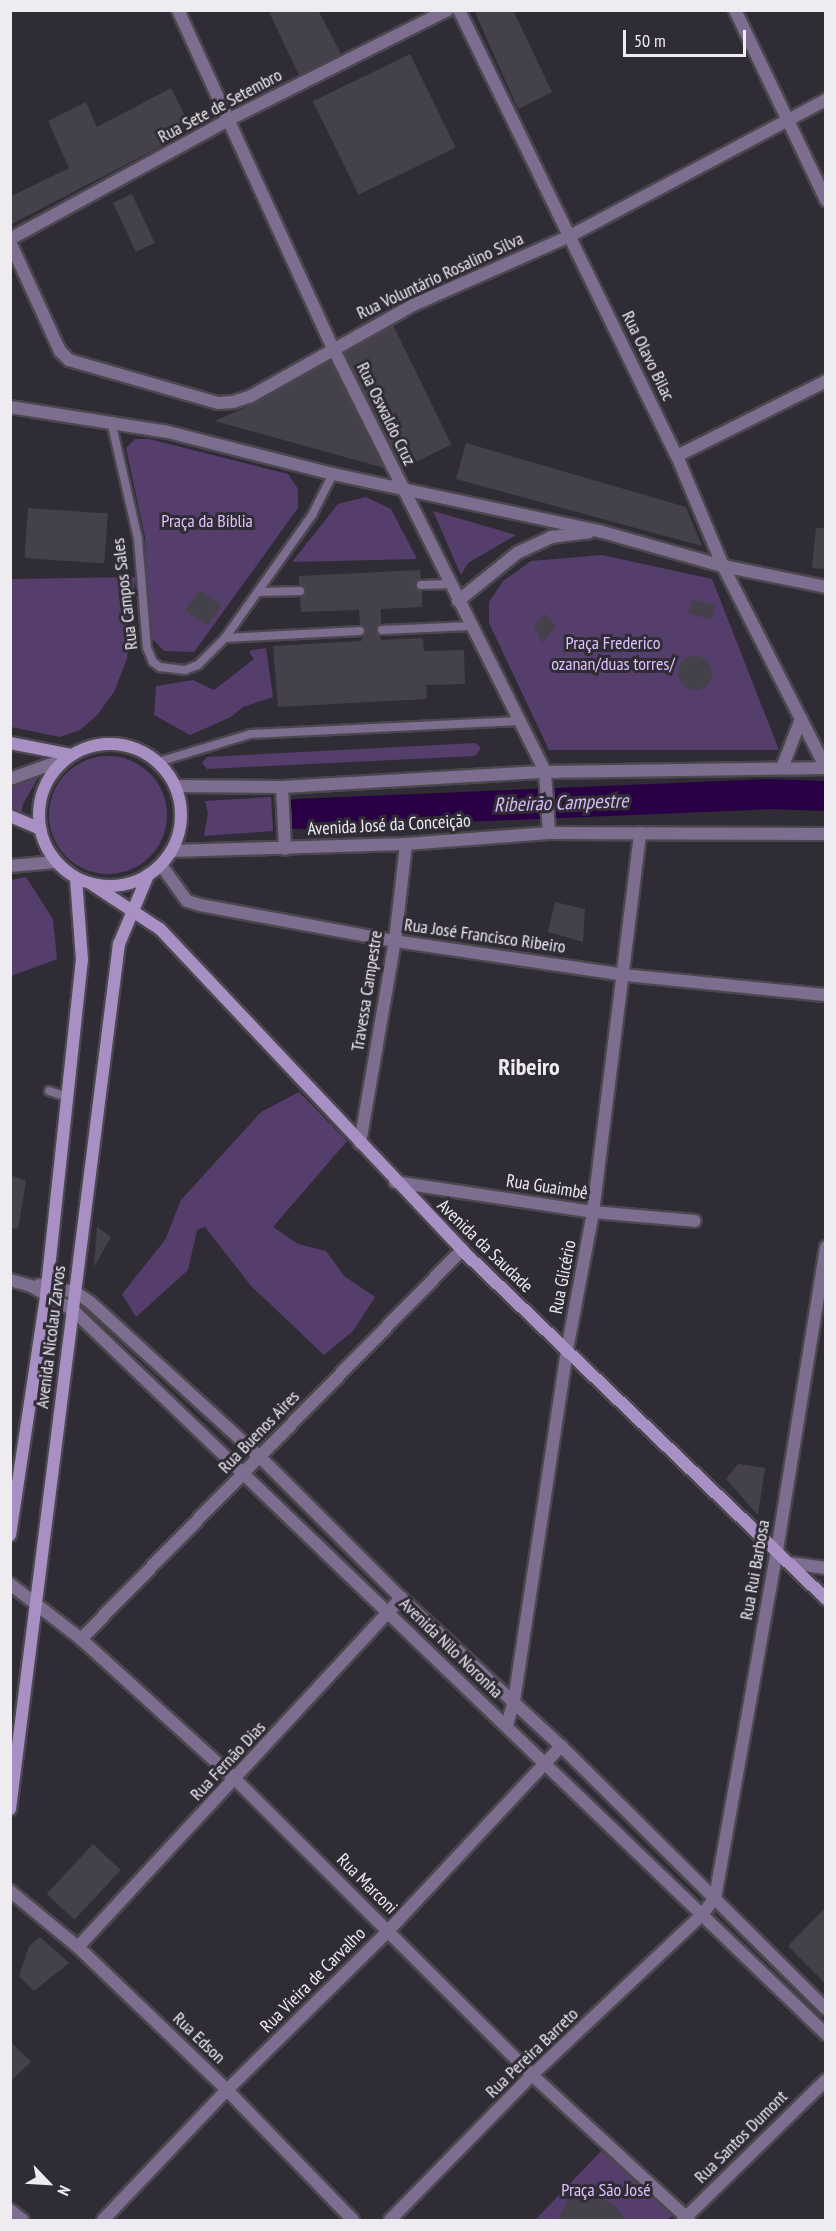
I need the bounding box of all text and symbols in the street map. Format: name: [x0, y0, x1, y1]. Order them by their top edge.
scale bar: [626, 18, 749, 56]
text: 50 m: [634, 29, 666, 52]
street label: Rua Sete de Setembro: [154, 64, 286, 148]
street label: Rua Voluntário Rosalino Silva: [353, 228, 527, 324]
street label: Rua Olavo Bilac: [617, 307, 679, 405]
street label: Rua Oswaldo Cruz: [352, 359, 420, 469]
park label: Praça da Bíblia: [161, 510, 253, 532]
street label: Rua Campos Sales: [107, 537, 143, 651]
park label: Praça Frederico ozanan/duas torres/: [551, 633, 675, 676]
water label: Ribeirão Campestre: [493, 789, 629, 817]
street label: Avenida José da Conceição: [307, 810, 471, 840]
street label: Rua José Francisco Ribeiro: [403, 914, 567, 958]
street label: Travessa Campestre: [347, 929, 387, 1053]
district label: Ribeiro: [498, 1053, 560, 1081]
street label: Rua Guaimbê: [505, 1170, 589, 1204]
street label: Avenida da Saudade: [433, 1195, 537, 1297]
street label: Rua Glicério: [545, 1238, 581, 1316]
street label: Avenida Nicolau Zarvos: [32, 1264, 70, 1410]
street label: Rua Buenos Aires: [214, 1386, 304, 1478]
street label: Rua Rui Barbosa: [736, 1518, 774, 1622]
street label: Avenida Nilo Noronha: [395, 1593, 507, 1703]
street label: Rua Fernão Dias: [186, 1717, 270, 1805]
street label: Rua Marconi: [332, 1849, 402, 1919]
street label: Rua Vieira de Carvalho: [256, 1923, 370, 2037]
street label: Rua Pereira Barreto: [481, 2003, 583, 2103]
street label: Rua Edson: [168, 2008, 230, 2068]
street label: Rua Santos Dumont: [690, 2086, 792, 2188]
north arrow: [18, 2153, 78, 2213]
park label: Praça São José: [561, 2179, 651, 2201]
text: N: [53, 2182, 75, 2199]

